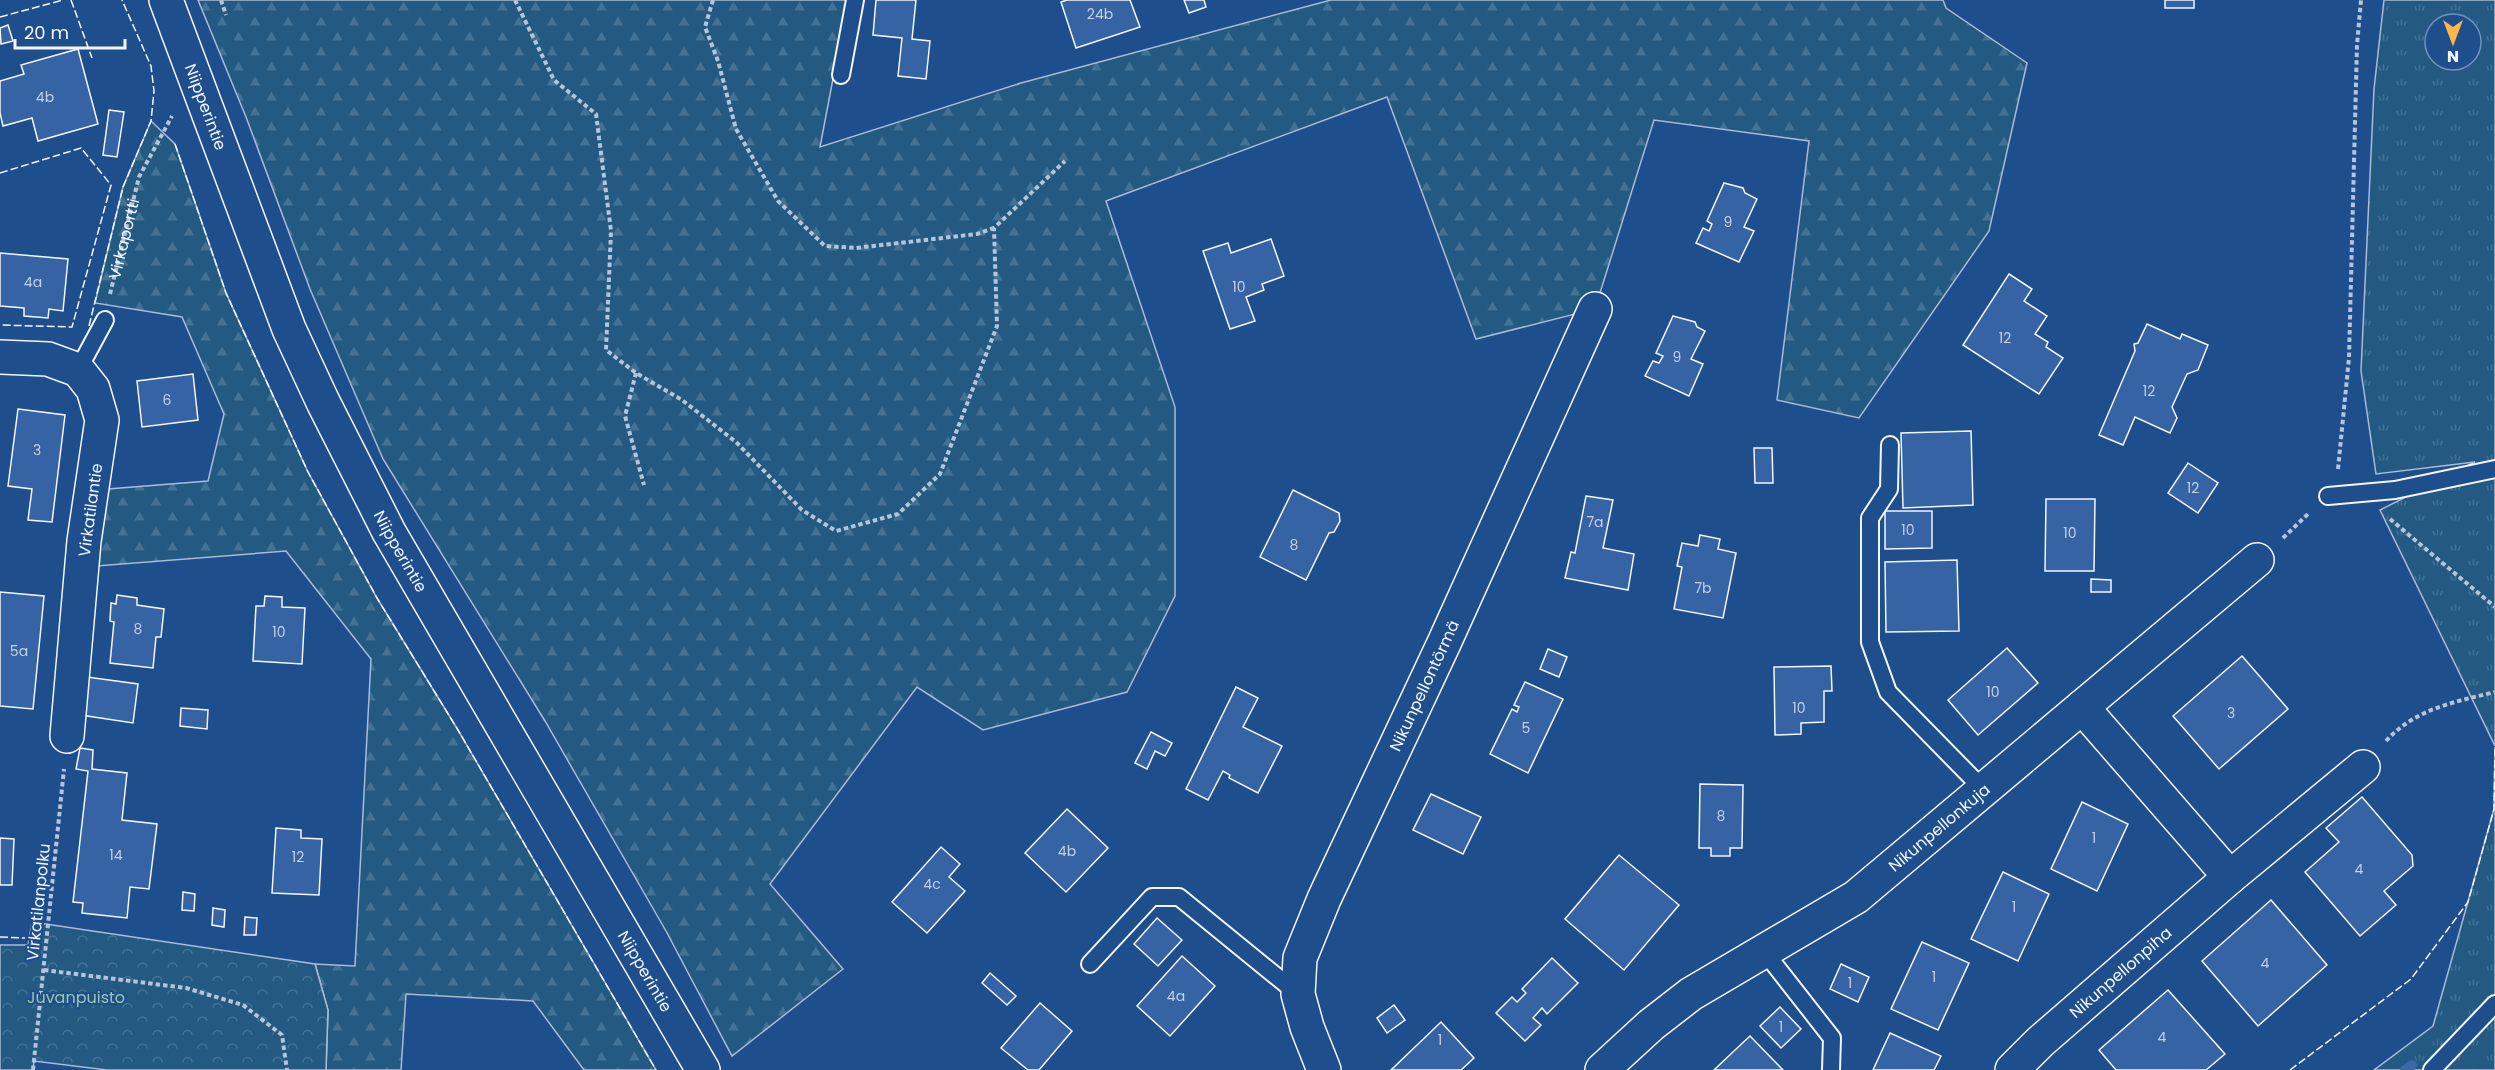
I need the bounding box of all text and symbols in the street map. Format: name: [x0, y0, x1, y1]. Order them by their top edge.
house number: 24b: [1087, 4, 1113, 24]
scale bar: [15, 12, 124, 50]
north arrow: [2423, 12, 2483, 72]
text: 20 m: [24, 20, 69, 45]
text: N: [2447, 45, 2459, 68]
street label: Niipperintie: [179, 61, 232, 153]
house number: 4b: [36, 87, 54, 107]
street label: Virkaportti: [103, 196, 145, 282]
house number: 9: [1724, 212, 1732, 232]
house number: 4a: [24, 272, 42, 292]
house number: 10: [1232, 277, 1246, 297]
house number: 12: [1999, 328, 2011, 348]
house number: 9: [1673, 347, 1681, 367]
house number: 12: [2143, 381, 2155, 401]
house number: 6: [163, 390, 172, 410]
house number: 3: [33, 440, 41, 460]
street label: Virkatilantie: [73, 462, 108, 558]
house number: 12: [2187, 478, 2199, 498]
street label: Niipperintie: [368, 507, 433, 597]
house number: 7a: [1586, 512, 1604, 532]
house number: 10: [1901, 520, 1915, 540]
house number: 10: [2063, 523, 2077, 543]
house number: 8: [1290, 535, 1299, 555]
house number: 7b: [1694, 578, 1712, 598]
street label: Nikunpellontörmä: [1384, 616, 1465, 755]
house number: 8: [134, 619, 143, 639]
house number: 10: [272, 622, 286, 642]
house number: 5a: [10, 641, 28, 661]
house number: 10: [1986, 682, 2000, 702]
house number: 10: [1792, 698, 1806, 718]
house number: 3: [2227, 703, 2235, 723]
house number: 5: [1522, 718, 1530, 738]
street label: Nikunpellonkuja: [1884, 778, 1995, 877]
house number: 8: [1717, 806, 1726, 826]
house number: 1: [2092, 828, 2096, 848]
house number: 4b: [1058, 841, 1076, 861]
street label: Virkatilanpolku: [21, 842, 56, 962]
house number: 14: [109, 845, 123, 865]
house number: 12: [292, 847, 304, 867]
house number: 4: [2355, 859, 2364, 879]
house number: 4c: [923, 874, 941, 894]
house number: 1: [2012, 897, 2016, 917]
street label: Nikunpellonpiha: [2064, 922, 2177, 1024]
street label: Niipperintie: [612, 926, 678, 1016]
house number: 4: [2261, 953, 2270, 973]
house number: 1: [1932, 967, 1936, 987]
house number: 1: [1848, 973, 1852, 993]
park label: Juvanpuisto: [27, 986, 125, 1009]
house number: 4a: [1167, 986, 1185, 1006]
house number: 1: [1779, 1017, 1783, 1037]
house number: 4: [2158, 1027, 2167, 1047]
house number: 1: [1438, 1030, 1442, 1050]

